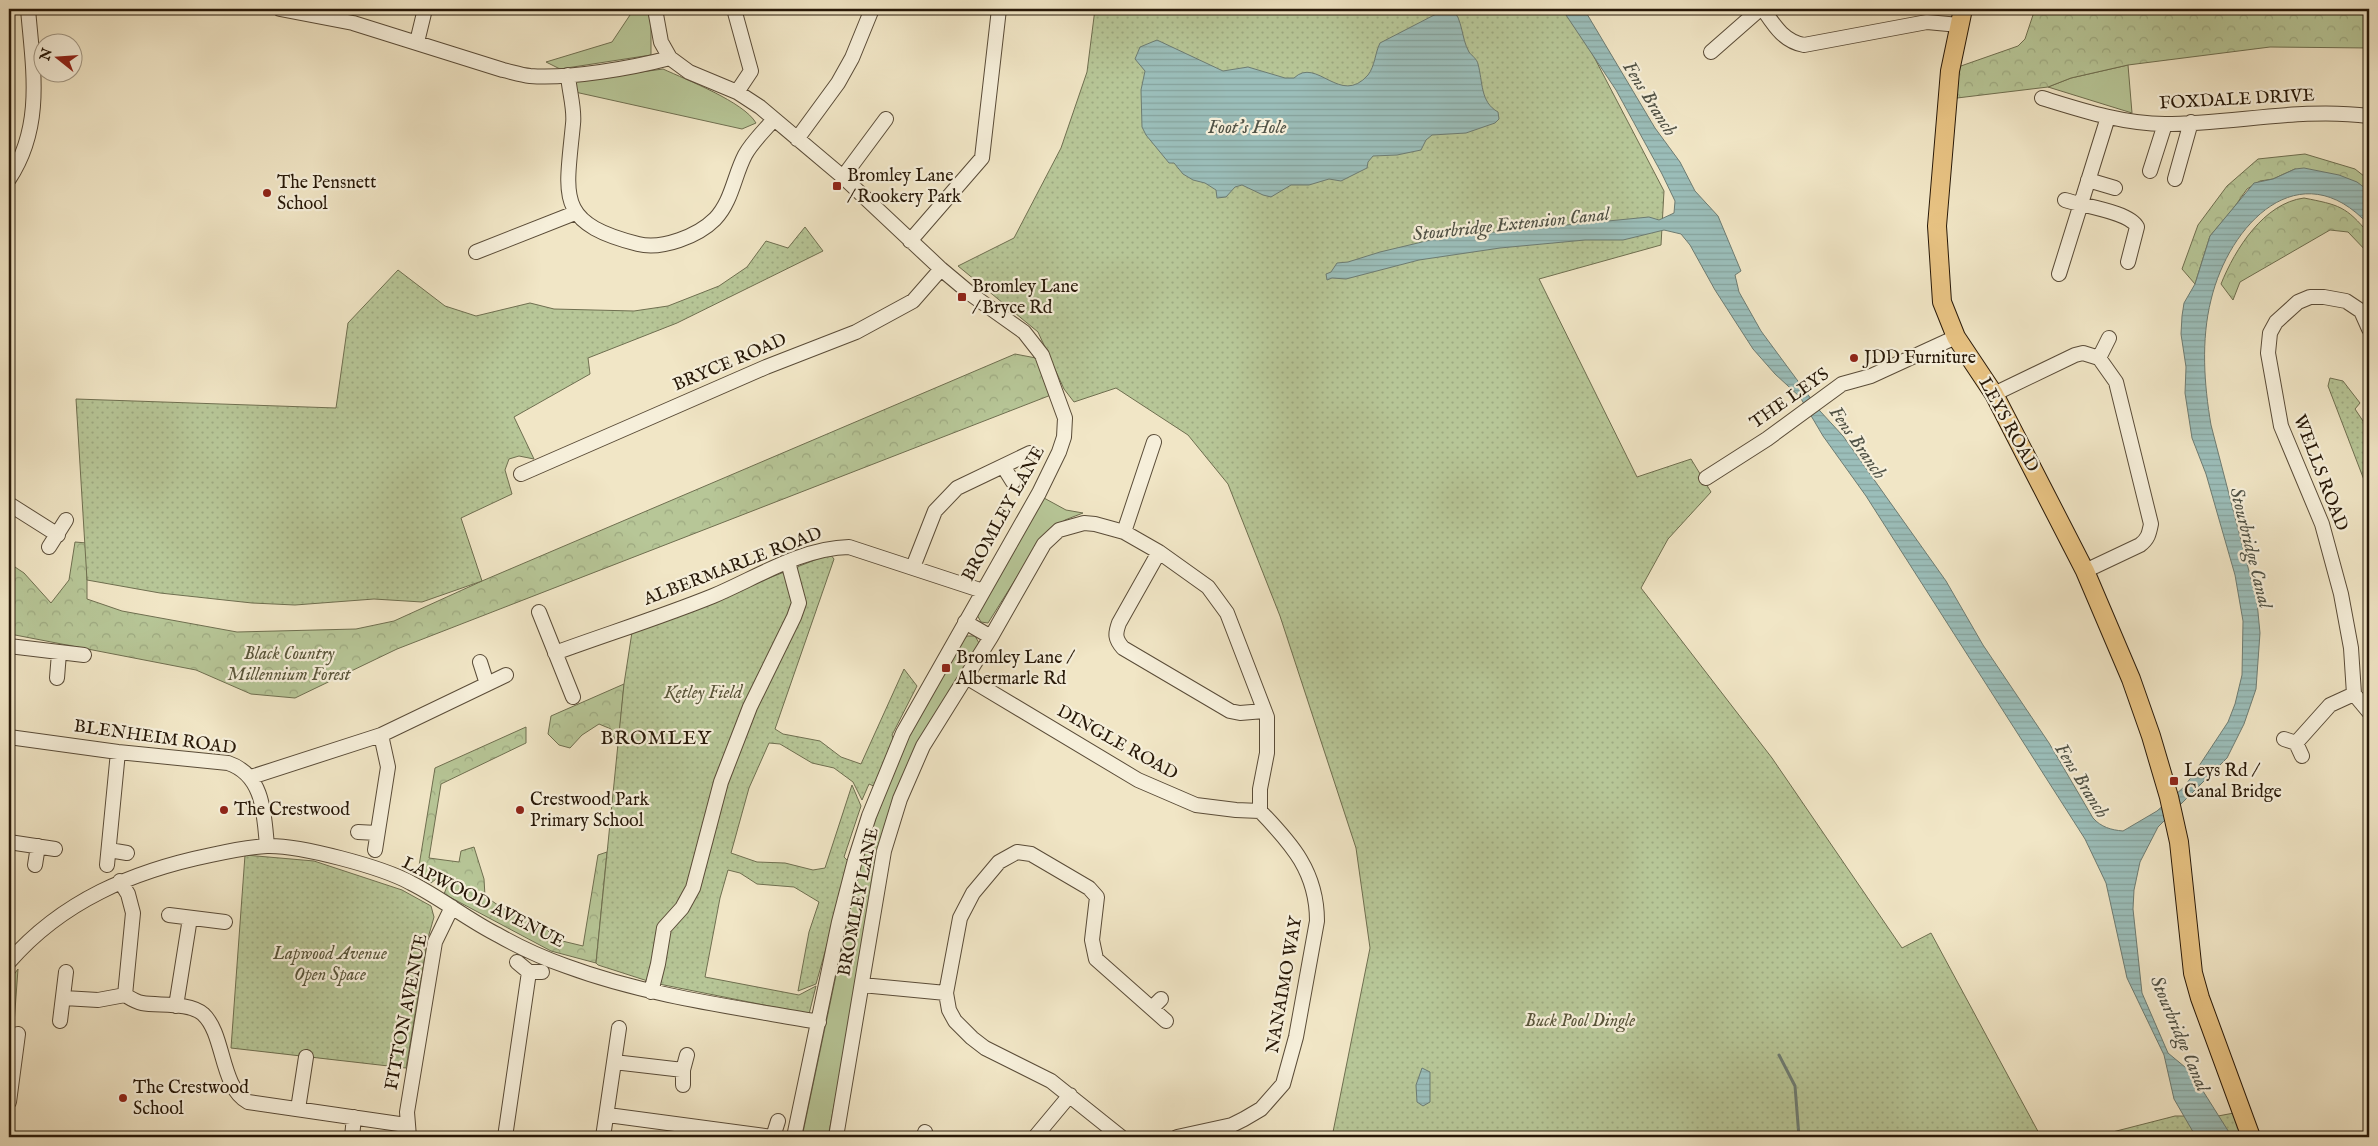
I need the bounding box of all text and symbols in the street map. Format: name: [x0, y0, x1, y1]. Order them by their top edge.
north arrow: [32, 32, 82, 82]
text: N: [36, 46, 57, 64]
water label: Fens Branch: [1617, 57, 1681, 141]
street label: FOXDALE DRIVE: [2159, 84, 2315, 116]
water label: Foot's Hole: [1208, 116, 1287, 140]
place label: Bromley Lane / Rookery Park: [847, 165, 962, 209]
place label: The Pensnett School: [277, 172, 376, 216]
marker: Bromley Lane / Rookery Park: [831, 180, 843, 192]
marker: The Pensnett School: [261, 187, 273, 199]
water label: Stourbridge Extension Canal: [1412, 203, 1612, 247]
place label: Bromley Lane / Bryce Rd: [972, 276, 1078, 320]
marker: Bromley Lane / Bryce Rd: [956, 291, 968, 303]
street label: BRYCE ROAD: [670, 329, 790, 397]
place label: JDD Furniture: [1862, 347, 1976, 370]
marker: JDD Furniture: [1848, 352, 1860, 364]
street label: THE LEYS: [1746, 363, 1834, 435]
street label: LEYS ROAD: [1973, 374, 2043, 476]
water label: Fens Branch: [1823, 402, 1891, 484]
street label: WELLS ROAD: [2287, 412, 2353, 534]
street label: BROMLEY LANE: [957, 442, 1051, 586]
water label: Stourbridge Canal: [2223, 485, 2277, 612]
street label: ALBERMARLE ROAD: [640, 522, 825, 612]
park label: Black Country Millennium Forest: [227, 643, 352, 687]
place label: Bromley Lane / Albermarle Rd: [955, 647, 1075, 691]
marker: Bromley Lane / Albermarle Rd: [940, 662, 952, 674]
park label: Ketley Field: [663, 682, 744, 705]
street label: DINGLE ROAD: [1052, 700, 1182, 786]
street label: BLENHEIM ROAD: [72, 715, 238, 761]
district label: BROMLEY: [600, 726, 712, 751]
water label: Fens Branch: [2049, 739, 2113, 823]
place label: Leys Rd / Canal Bridge: [2184, 760, 2282, 804]
marker: Leys Rd / Canal Bridge: [2168, 775, 2180, 787]
place label: Crestwood Park Primary School: [530, 789, 649, 833]
place label: The Crestwood: [234, 799, 350, 822]
marker: The Crestwood: [218, 804, 230, 816]
marker: Crestwood Park Primary School: [514, 804, 526, 816]
street label: BROMLEY LANE: [833, 826, 885, 978]
street label: LAPWOOD AVENUE: [398, 852, 568, 954]
street label: NANAIMO WAY: [1262, 914, 1308, 1055]
street label: FITTON AVENUE: [381, 932, 433, 1092]
park label: Lapwood Avenue Open Space: [272, 943, 387, 987]
water label: Stourbridge Canal: [2144, 972, 2215, 1097]
park label: Buck Pool Dingle: [1525, 1010, 1635, 1033]
place label: The Crestwood School: [133, 1077, 249, 1121]
marker: The Crestwood School: [117, 1092, 129, 1104]

